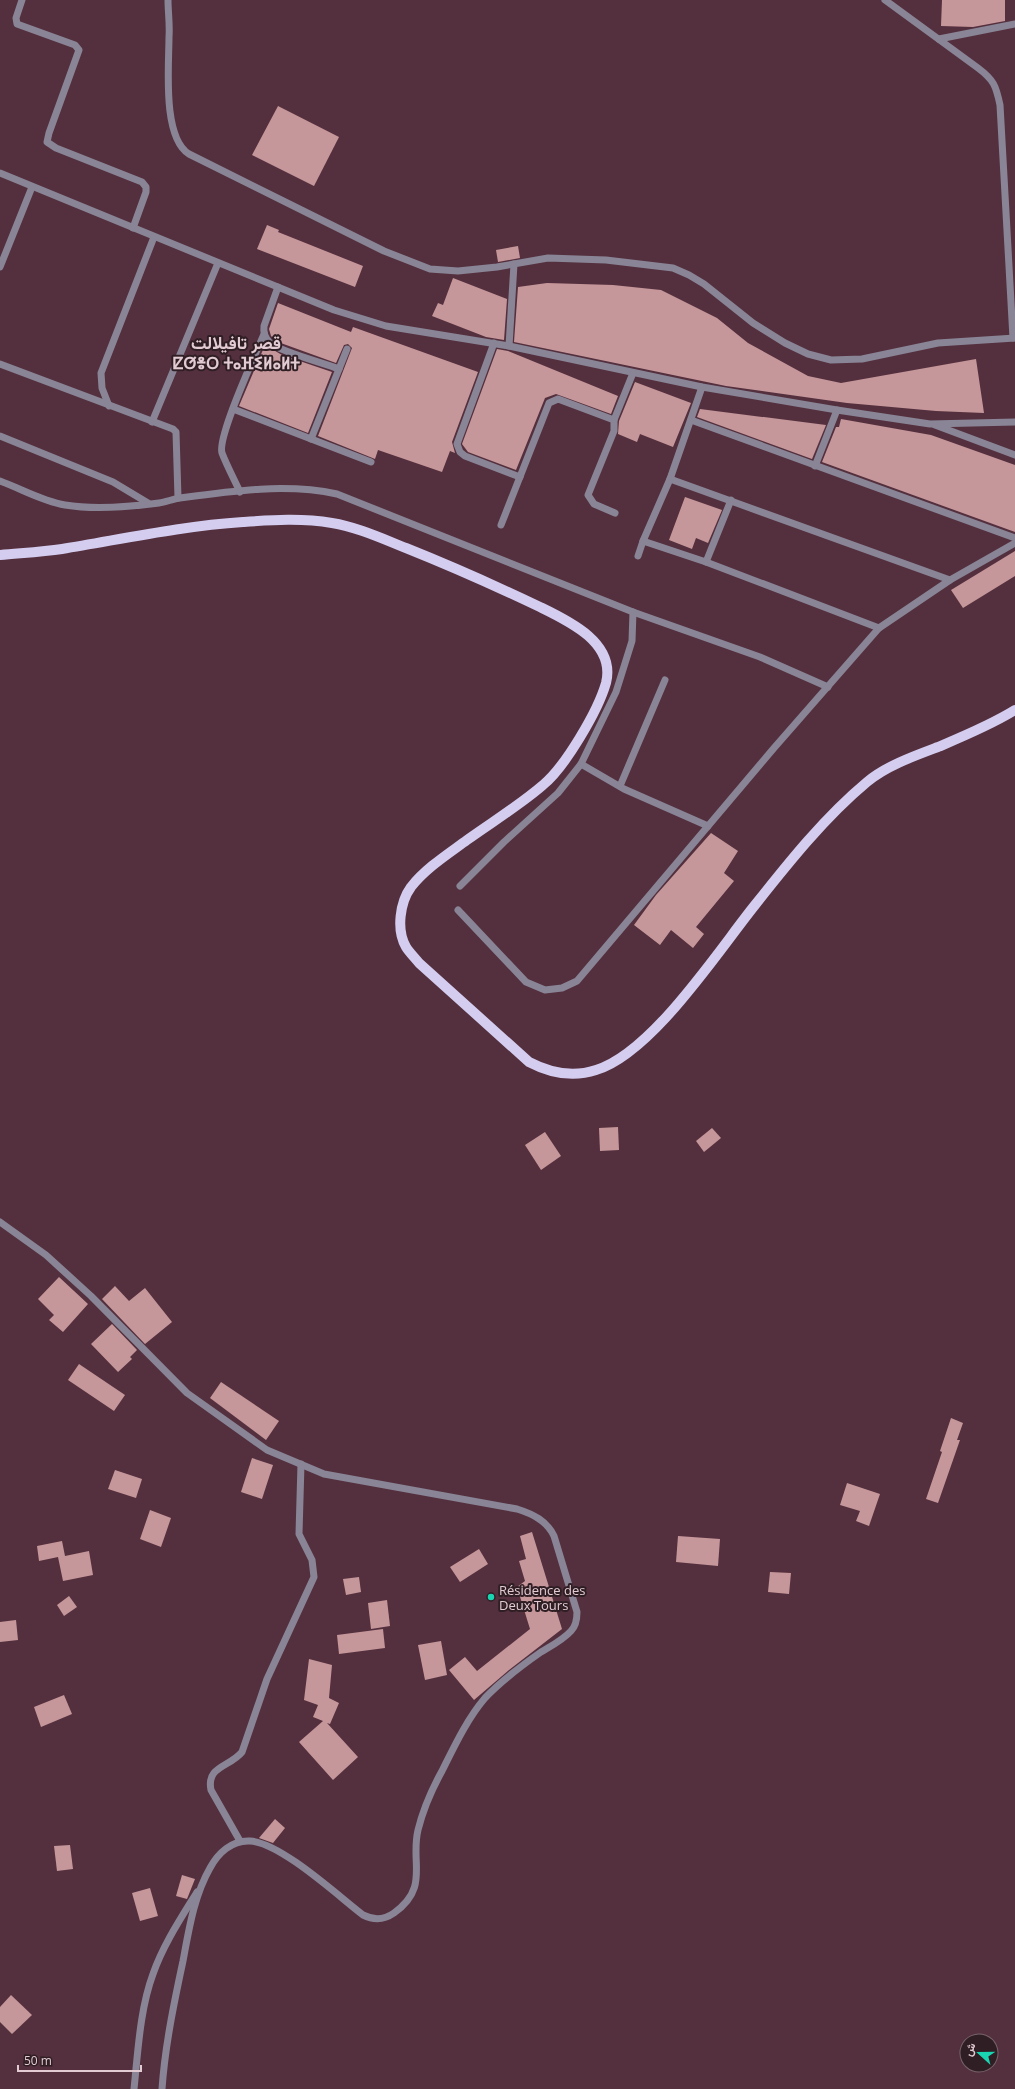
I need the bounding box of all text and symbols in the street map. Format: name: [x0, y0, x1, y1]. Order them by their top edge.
district label: قصر تافيلالت ⵇⵚⴻⵔ ⵜⴰⴼⵉⵍⴰⵍⵜ: [172, 331, 301, 374]
place label: Résidence des Deux Tours: [499, 1581, 585, 1614]
marker: Résidence des Deux Tours: [486, 1592, 496, 1602]
north arrow: [959, 2033, 999, 2073]
text: ش: [960, 2040, 979, 2058]
scale bar: [18, 2047, 141, 2073]
text: 50 m: [24, 2052, 52, 2069]

